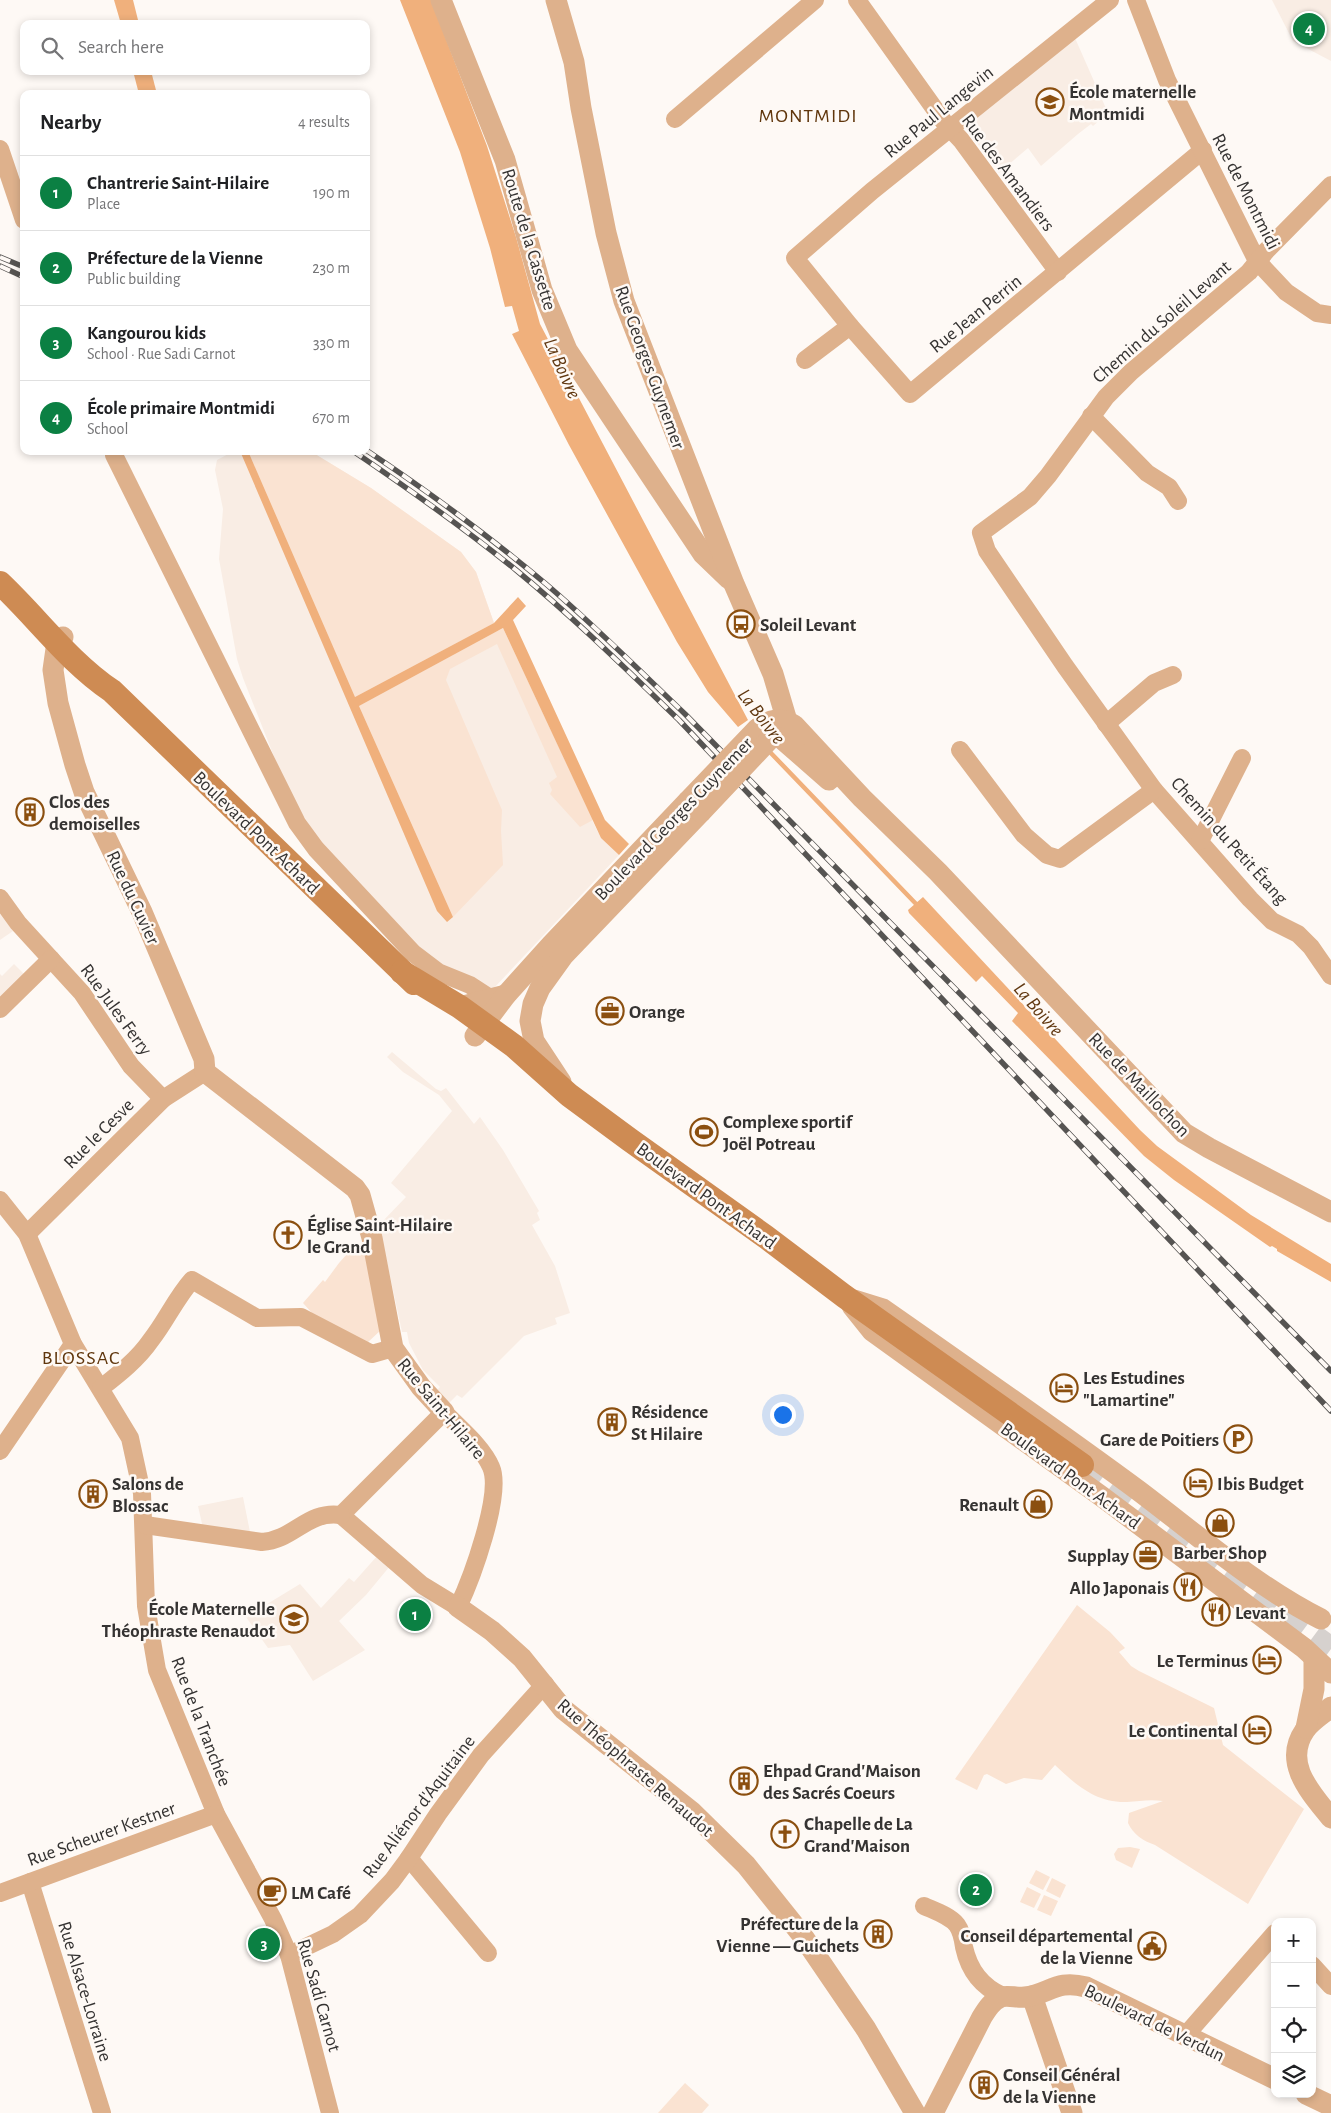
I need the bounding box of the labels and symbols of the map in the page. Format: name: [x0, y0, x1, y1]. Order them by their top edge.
pin: 4: [1293, 10, 1325, 48]
street label: Rue Paul Langevin: [881, 63, 997, 162]
place label: École maternelle Montmidi: [1069, 81, 1196, 124]
school or university icon: École maternelle Montmidi: [1035, 87, 1065, 117]
district label: MONTMIDI: [758, 106, 858, 126]
street label: Rue des Amandiers: [958, 111, 1058, 235]
street label: Rue de Montmidi: [1208, 131, 1283, 253]
street label: Route de la Cassette: [498, 166, 559, 313]
street label: Chemin du Soleil Levant: [1089, 257, 1235, 387]
street label: Rue Jean Perrin: [926, 272, 1025, 357]
street label: Rue Georges Guynemer: [611, 283, 688, 452]
water label: La Boivre: [540, 335, 584, 402]
bus stop icon: Soleil Levant: [726, 609, 756, 639]
place label: Soleil Levant: [760, 616, 857, 635]
water label: La Boivre: [734, 685, 789, 748]
street label: Boulevard Georges Guynemer: [591, 734, 757, 904]
street label: Boulevard Pont Achard: [189, 768, 323, 898]
street label: Chemin du Petit Étang: [1167, 772, 1293, 909]
place label: Clos des demoiselles: [49, 793, 140, 834]
building icon: Clos des demoiselles: [15, 797, 45, 827]
street label: Rue du Cuvier: [103, 848, 163, 947]
street label: Rue Jules Ferry: [76, 961, 155, 1059]
water label: La Boivre: [1010, 979, 1067, 1041]
office icon: Orange: [595, 996, 625, 1026]
place label: Orange: [629, 1003, 685, 1022]
street label: Rue de Maillochon: [1085, 1029, 1193, 1141]
street label: Rue le Cesve: [60, 1095, 138, 1173]
place label: Complexe sportif Joël Potreau: [723, 1113, 854, 1154]
sports icon: Complexe sportif Joël Potreau: [689, 1117, 719, 1147]
street label: Boulevard Pont Achard: [633, 1139, 780, 1253]
place label: Église Saint-Hilaire le Grand: [307, 1214, 452, 1257]
church icon: Église Saint-Hilaire le Grand: [273, 1220, 303, 1250]
district label: BLOSSAC: [42, 1348, 120, 1368]
street label: Rue Saint-Hilaire: [393, 1355, 488, 1463]
place label: Les Estudines "Lamartine": [1083, 1369, 1185, 1410]
hotel icon: Les Estudines "Lamartine": [1049, 1373, 1079, 1403]
your location: [770, 1402, 796, 1428]
place label: Résidence St Hilaire: [631, 1403, 708, 1444]
building icon: Résidence St Hilaire: [597, 1407, 627, 1437]
street label: Boulevard Pont Achard: [997, 1419, 1144, 1533]
parking icon: Gare de Poitiers: [1223, 1424, 1253, 1454]
place label: Gare de Poitiers: [1100, 1431, 1219, 1450]
hotel icon: Ibis Budget: [1183, 1468, 1213, 1498]
place label: Salons de Blossac: [112, 1475, 184, 1516]
place label: Ibis Budget: [1217, 1475, 1304, 1494]
building icon: Salons de Blossac: [78, 1479, 108, 1509]
shop icon: Renault: [1023, 1489, 1053, 1519]
place label: Renault: [959, 1496, 1020, 1515]
shop icon: Barber Shop: [1205, 1508, 1235, 1538]
office icon: Supplay: [1133, 1540, 1163, 1570]
place label: Barber Shop: [1173, 1544, 1267, 1563]
place label: Supplay: [1067, 1547, 1130, 1566]
restaurant icon: Allo Japonais: [1173, 1572, 1203, 1602]
place label: Allo Japonais: [1069, 1579, 1169, 1598]
pin: 1: [399, 1596, 431, 1634]
restaurant icon: Levant: [1201, 1597, 1231, 1627]
place label: École Maternelle Théophraste Renaudot: [102, 1598, 276, 1641]
school or university icon: École Maternelle Théophraste Renaudot: [279, 1604, 309, 1634]
place label: Levant: [1235, 1604, 1286, 1623]
hotel icon: Le Terminus: [1252, 1645, 1282, 1675]
place label: Le Terminus: [1157, 1652, 1248, 1671]
street label: Rue de la Tranchée: [167, 1654, 234, 1789]
street label: Rue Théophraste Renaudot: [553, 1695, 717, 1841]
hotel icon: Le Continental: [1242, 1715, 1272, 1745]
place label: Le Continental: [1128, 1722, 1238, 1741]
street label: Rue Aliénor d'Aquitaine: [359, 1732, 479, 1882]
place label: Ehpad Grand'Maison des Sacrés Coeurs: [763, 1762, 921, 1803]
building icon: Ehpad Grand'Maison des Sacrés Coeurs: [729, 1766, 759, 1796]
street label: Rue Scheurer Kestner: [25, 1799, 178, 1870]
place label: Chapelle de La Grand'Maison: [804, 1815, 913, 1856]
church icon: Chapelle de La Grand'Maison: [770, 1819, 800, 1849]
pin: 2: [960, 1871, 992, 1909]
cafe icon: LM Café: [257, 1877, 287, 1907]
place label: LM Café: [291, 1884, 351, 1903]
place label: Préfecture de la Vienne — Guichets: [716, 1915, 859, 1956]
street label: Rue Alsace-Lorraine: [54, 1919, 115, 2064]
building icon: Préfecture de la Vienne — Guichets: [863, 1919, 893, 1949]
pin: 3: [248, 1925, 280, 1963]
place label: Conseil départemental de la Vienne: [960, 1927, 1133, 1968]
public building icon: Conseil départemental de la Vienne: [1137, 1931, 1167, 1961]
street label: Rue Sadi Carnot: [293, 1937, 344, 2054]
street label: Boulevard de Verdun: [1081, 1981, 1228, 2066]
place label: Conseil Général de la Vienne: [1003, 2066, 1121, 2107]
building icon: Conseil Général de la Vienne: [969, 2070, 999, 2100]

